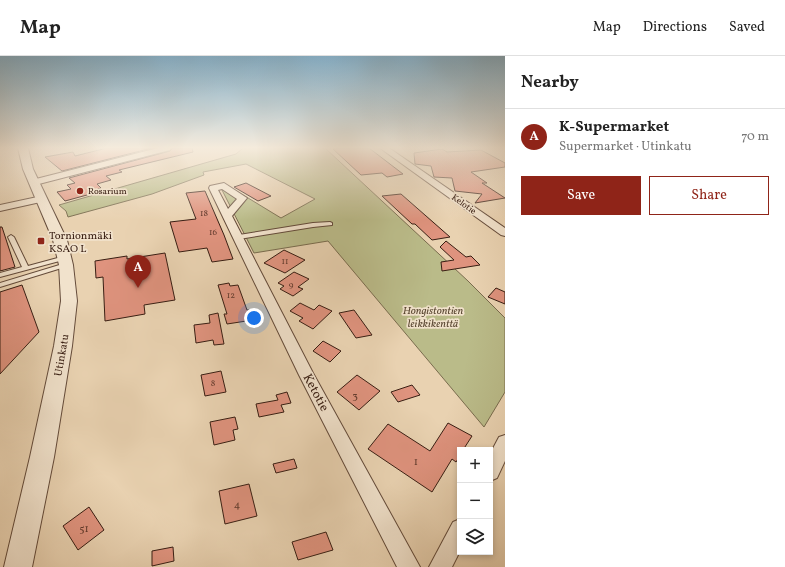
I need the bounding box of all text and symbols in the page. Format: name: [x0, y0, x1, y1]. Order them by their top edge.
text: Map: [20, 15, 61, 41]
text: Map: [593, 18, 621, 37]
text: Directions: [643, 18, 707, 37]
text: Saved: [729, 18, 765, 37]
text: Nearby: [521, 71, 579, 94]
text: K-Supermarket: [559, 117, 669, 138]
text: A: [529, 128, 539, 146]
text: 70 m: [741, 128, 769, 146]
text: Supermarket · Utinkatu: [559, 138, 692, 156]
button: Save: [521, 176, 641, 215]
button: Share: [649, 176, 769, 215]
place label: Rosarium: [88, 185, 127, 198]
marker: Rosarium: [75, 186, 85, 196]
street label: Kelotie: [449, 191, 479, 218]
house number: 18: [200, 207, 208, 220]
house number: 16: [209, 226, 217, 239]
place label: Tornionmäki KSAO L: [49, 229, 112, 257]
marker: Tornionmäki KSAO L: [36, 236, 46, 246]
pin: A: [125, 255, 151, 288]
house number: 11: [282, 255, 288, 268]
house number: 9: [289, 279, 294, 292]
house number: 12: [227, 289, 235, 302]
park label: Hongistontien leikkikenttä: [403, 304, 464, 332]
your location: [244, 308, 264, 328]
street label: Utinkatu: [51, 333, 74, 378]
street label: Ketotie: [298, 371, 333, 415]
house number: 8: [211, 377, 216, 390]
house number: 3: [352, 389, 358, 404]
map controls: [457, 447, 493, 555]
button: +: [457, 447, 493, 483]
house number: 1: [414, 455, 418, 470]
button: −: [457, 483, 493, 519]
house number: 4: [234, 498, 241, 513]
button: layers: [457, 519, 493, 555]
house number: 51: [79, 522, 89, 537]

